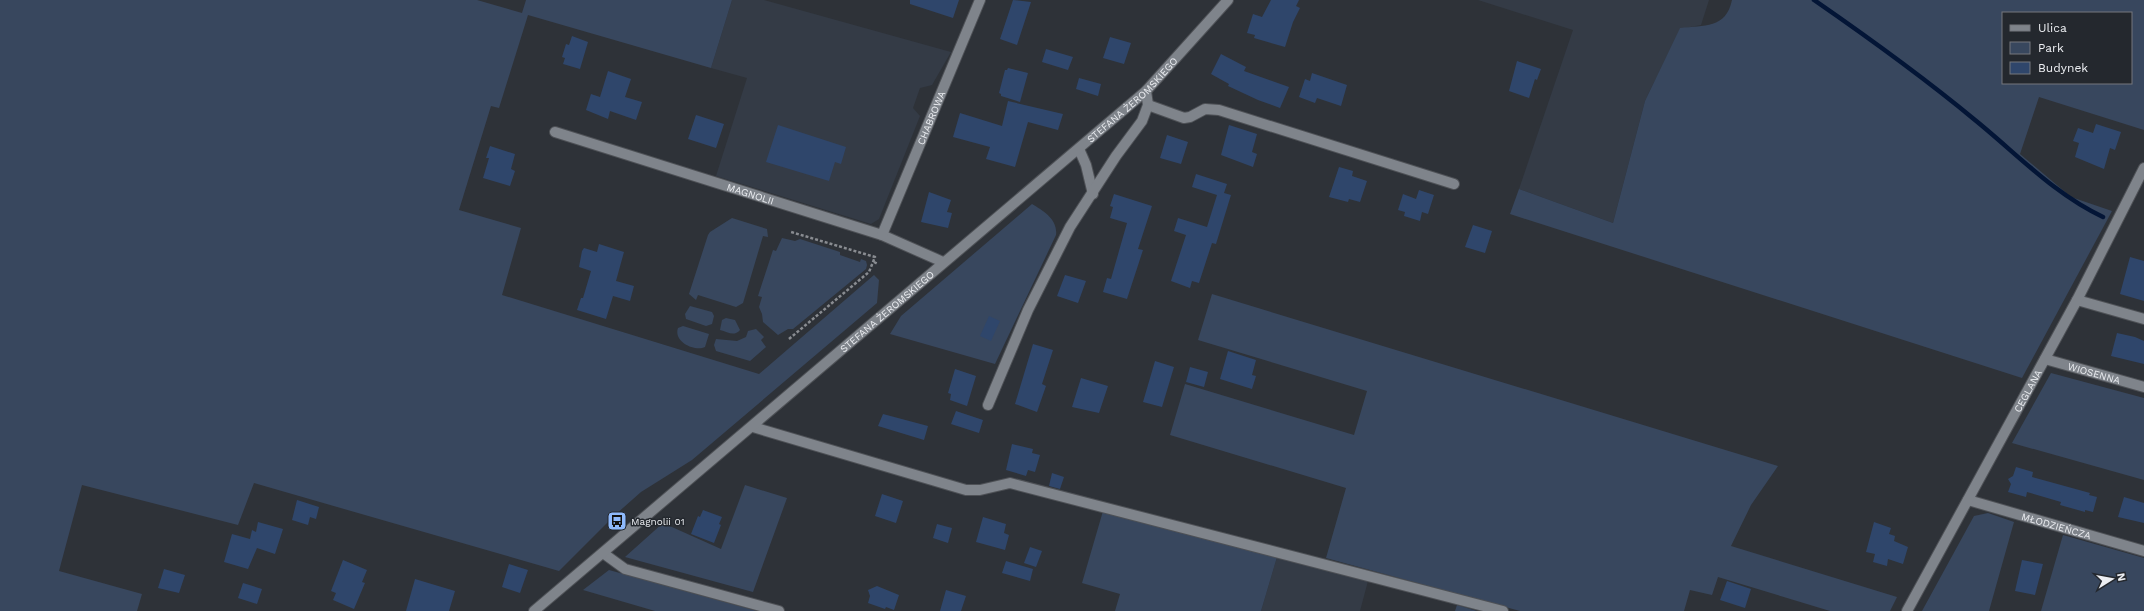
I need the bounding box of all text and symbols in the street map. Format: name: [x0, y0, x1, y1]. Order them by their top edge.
legend: [2002, 12, 2132, 84]
text: Ulica: [2038, 21, 2067, 35]
text: Park: [2038, 41, 2064, 55]
street label: STEFANA ŻEROMSKIEGO: [1085, 55, 1180, 145]
text: Budynek: [2038, 61, 2088, 75]
street label: CHABROWA: [915, 89, 948, 146]
street label: MAGNOLII: [725, 181, 775, 207]
street label: STEFANA ŻEROMSKIEGO: [838, 269, 936, 355]
street label: WIOSENNA: [2066, 361, 2122, 386]
street label: CEGLANA: [2012, 367, 2044, 414]
bus stop icon: Magnolii 01: [606, 510, 628, 532]
street label: MŁODZIEŃCZA: [2020, 511, 2093, 541]
place label: Magnolii 01: [631, 516, 685, 527]
north arrow: [2092, 559, 2132, 599]
text: N: [2114, 572, 2128, 582]

